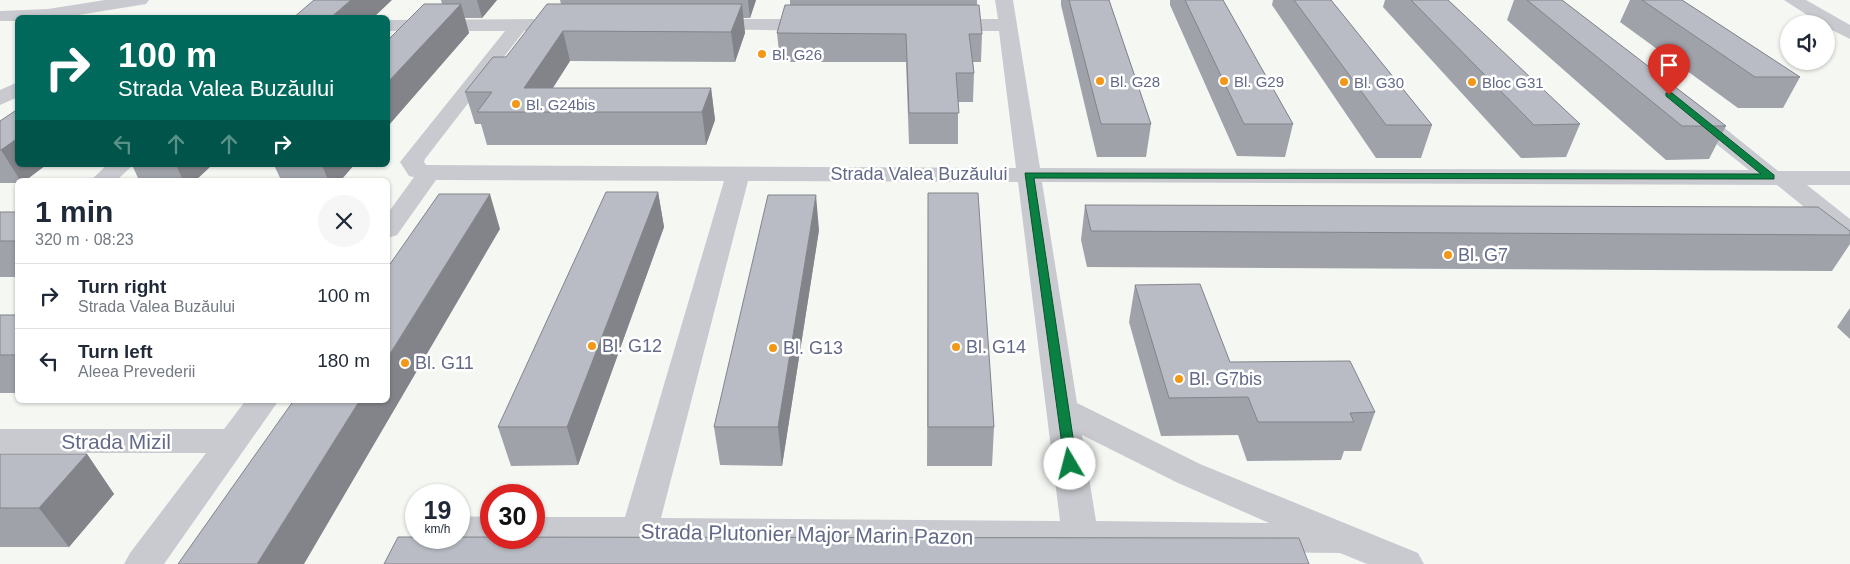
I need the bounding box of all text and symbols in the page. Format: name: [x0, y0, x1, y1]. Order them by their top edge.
map controls: [1780, 15, 1835, 70]
button: sound: [1780, 15, 1835, 70]
icon: right: [35, 35, 100, 100]
text: 100 m: [118, 35, 217, 74]
pin: [1648, 44, 1690, 95]
place label: Bl. G26: [772, 46, 822, 63]
marker: Bl. G26: [756, 48, 768, 60]
icon: arrive: [1655, 51, 1683, 79]
place label: Bl. G28: [1110, 73, 1160, 90]
place label: Bl. G29: [1234, 73, 1284, 90]
place label: Bl. G30: [1354, 74, 1404, 91]
place label: Bloc G31: [1482, 74, 1544, 91]
marker: Bl. G28: [1094, 75, 1106, 87]
marker: Bl. G29: [1218, 75, 1230, 87]
text: Strada Valea Buzăului: [118, 76, 334, 101]
marker: Bl. G30: [1338, 76, 1350, 88]
marker: Bloc G31: [1466, 76, 1478, 88]
place label: Bl. G24bis: [526, 96, 595, 113]
marker: Bl. G24bis: [510, 98, 522, 110]
icon: left: [109, 130, 137, 158]
icon: ahead: [162, 130, 190, 158]
icon: ahead: [215, 130, 243, 158]
icon: right: [268, 130, 296, 158]
street label: Strada Valea Buzăului: [831, 164, 1007, 184]
text: 1 min: [35, 195, 113, 228]
button: close: [318, 195, 370, 247]
text: 320 m · 08:23: [35, 231, 134, 248]
place label: Bl. G7: [1458, 245, 1508, 265]
marker: Bl. G7: [1442, 249, 1454, 261]
text: Turn right: [78, 276, 166, 297]
icon: right: [35, 282, 63, 310]
text: 100 m: [317, 285, 370, 306]
text: Strada Valea Buzăului: [78, 298, 235, 315]
place label: Bl. G12: [602, 336, 662, 356]
place label: Bl. G14: [966, 337, 1026, 357]
place label: Bl. G13: [783, 338, 843, 358]
marker: Bl. G12: [586, 340, 598, 352]
text: Turn left: [78, 341, 153, 362]
marker: Bl. G14: [950, 341, 962, 353]
marker: Bl. G13: [767, 342, 779, 354]
icon: left: [35, 347, 63, 375]
text: 180 m: [317, 350, 370, 371]
place label: Bl. G11: [415, 353, 474, 373]
marker: Bl. G11: [399, 357, 411, 369]
text: Aleea Prevederii: [78, 363, 195, 380]
place label: Bl. G7bis: [1189, 369, 1262, 389]
marker: Bl. G7bis: [1173, 373, 1185, 385]
street label: Strada Mizil: [61, 430, 171, 453]
position arrow: [1043, 437, 1095, 489]
speed limit sign: 30: [480, 484, 545, 549]
text: 19: [424, 496, 451, 524]
street label: Strada Plutonier Major Marin Pazon: [640, 520, 974, 548]
text: km/h: [424, 522, 451, 536]

